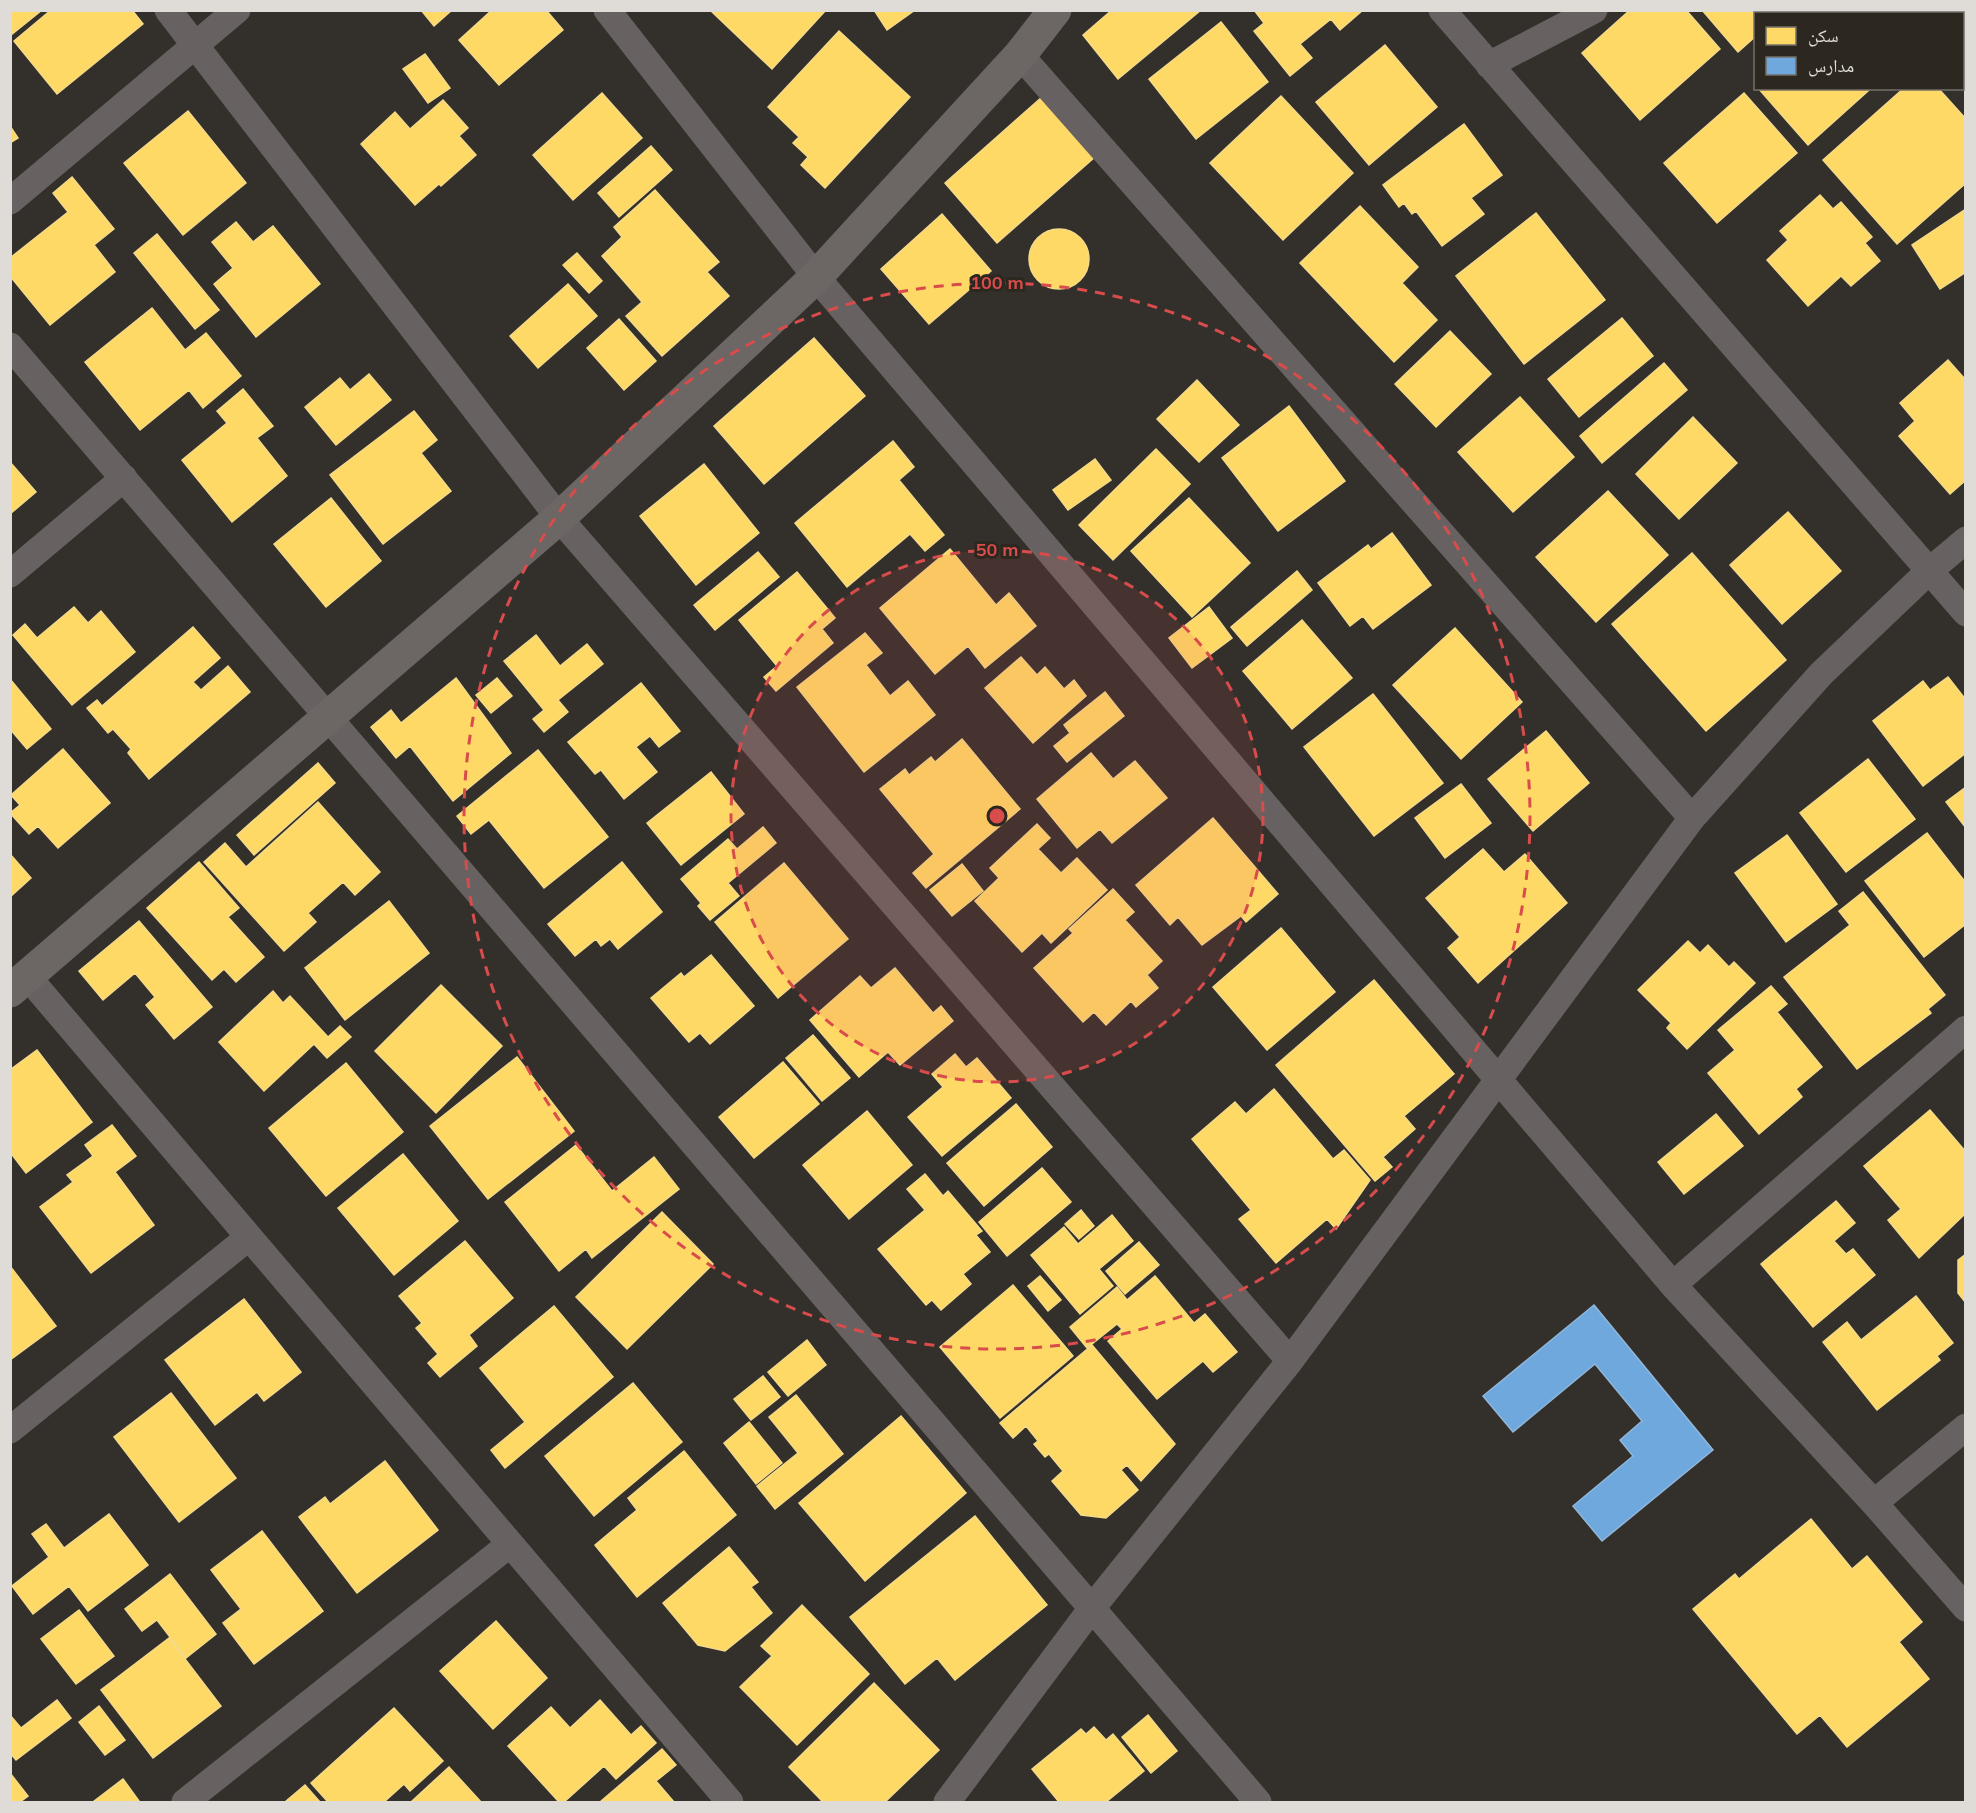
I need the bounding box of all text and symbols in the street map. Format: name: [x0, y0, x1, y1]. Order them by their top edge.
legend: [1754, 12, 1964, 90]
text: سكن: [1808, 24, 1839, 47]
text: مدارس: [1808, 54, 1854, 77]
text: 100 m: [970, 271, 1024, 294]
text: 50 m: [976, 538, 1018, 561]
centre of rings: [987, 806, 1007, 826]

